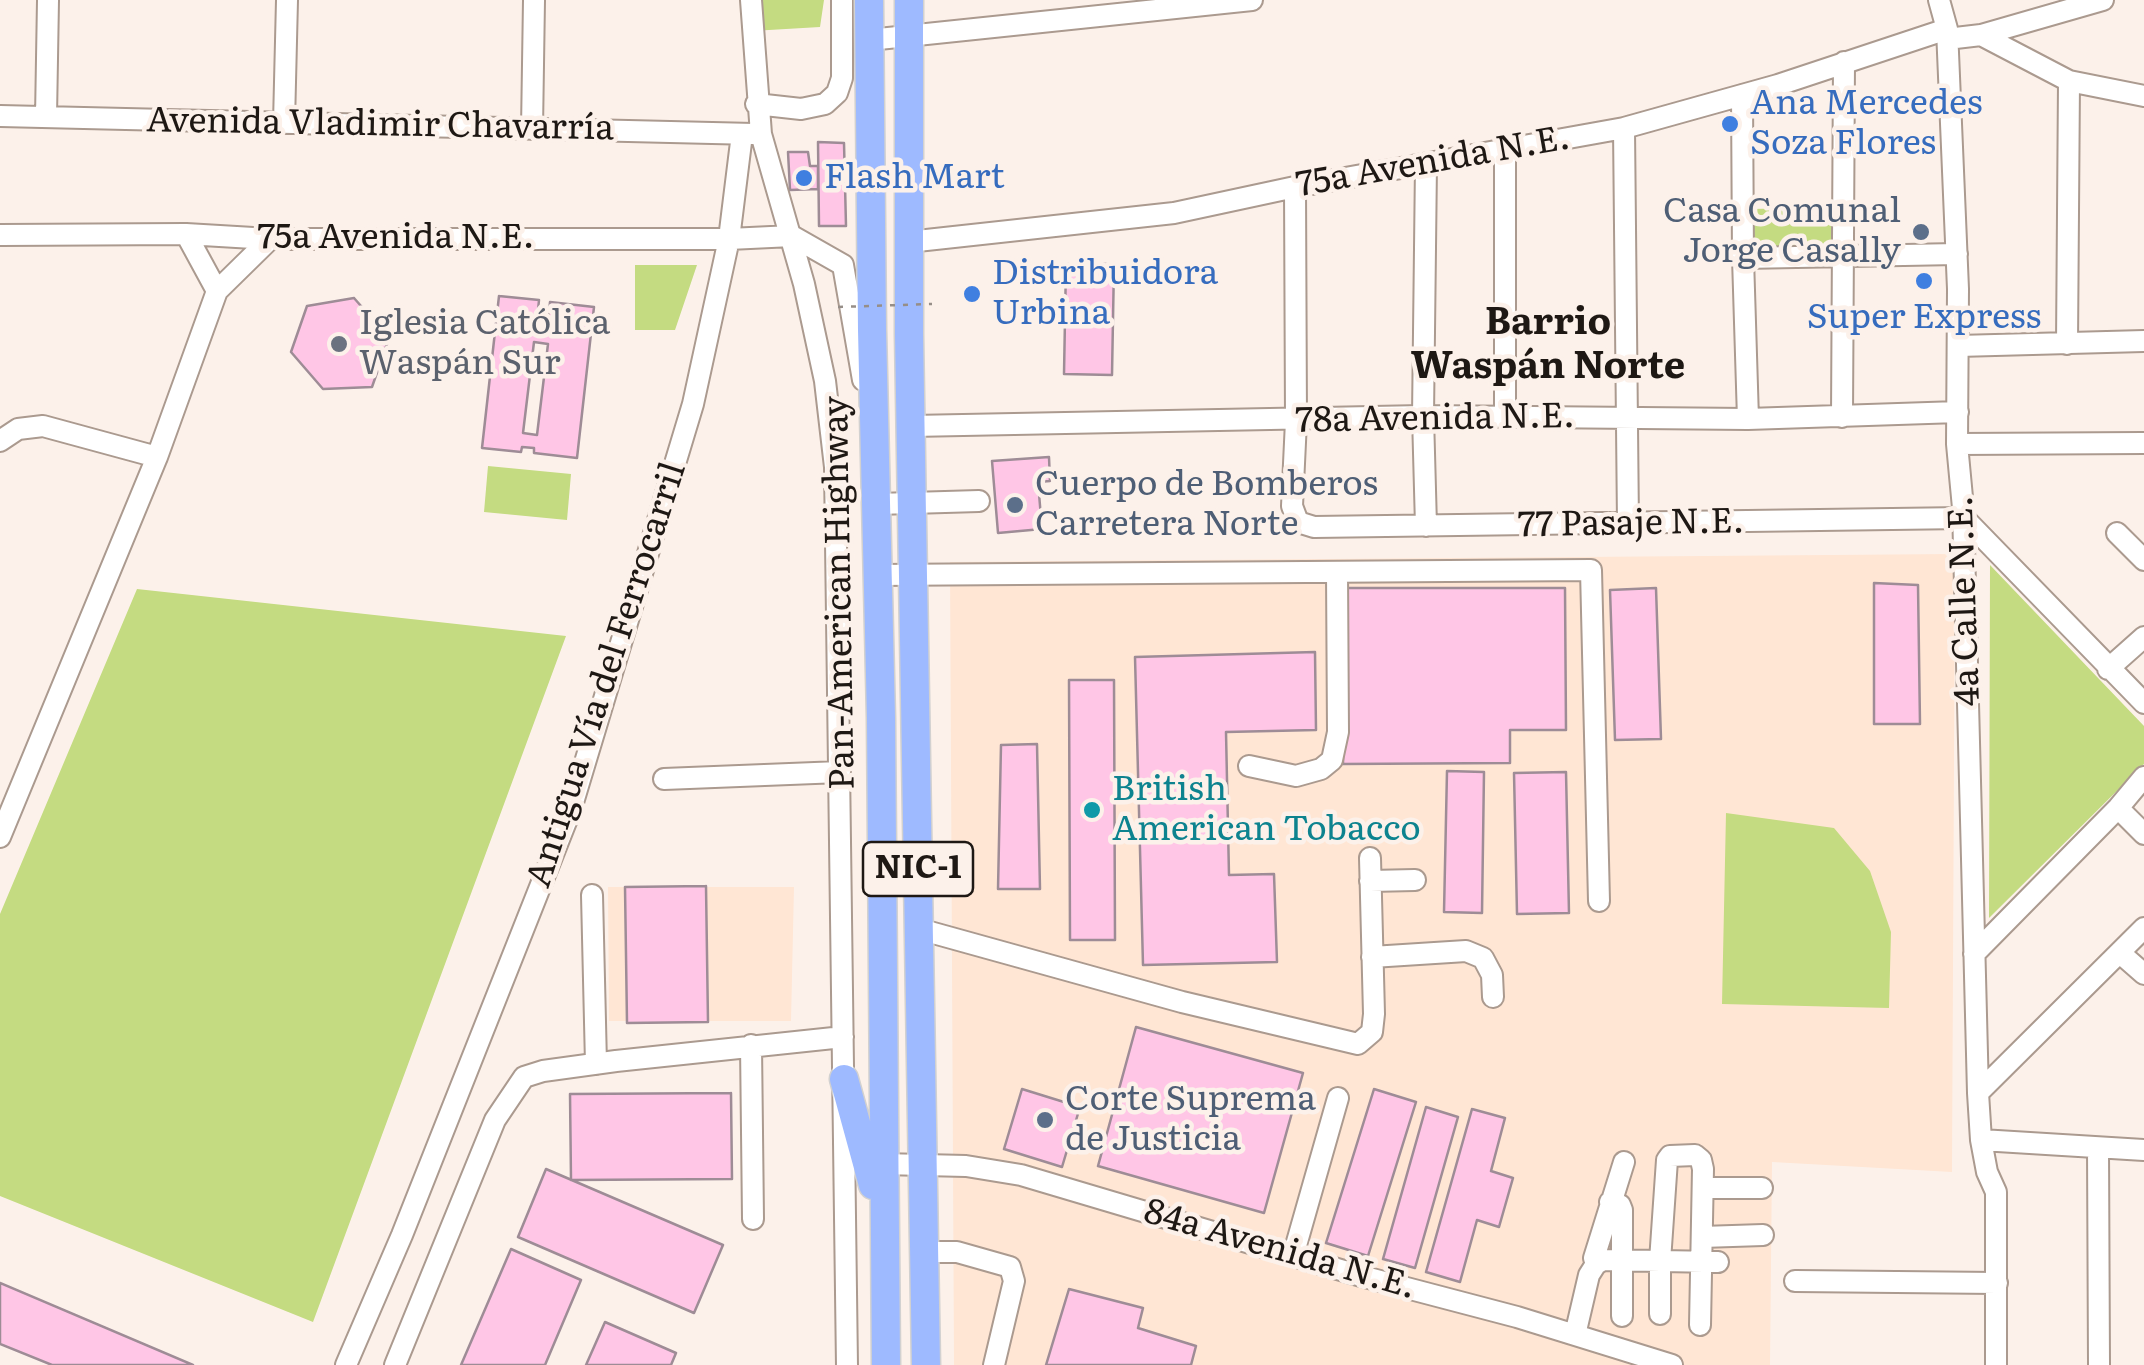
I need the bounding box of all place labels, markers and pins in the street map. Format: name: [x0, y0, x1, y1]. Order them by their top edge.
place label: Ana Mercedes Soza Flores: [1750, 83, 1982, 165]
marker: Ana Mercedes Soza Flores: [1719, 113, 1741, 135]
place label: Flash Mart: [824, 157, 1005, 199]
marker: Flash Mart: [793, 167, 815, 189]
place label: Casa Comunal Jorge Casally: [1663, 191, 1901, 273]
marker: Casa Comunal Jorge Casally: [1910, 221, 1932, 243]
place label: Distribuidora Urbina: [992, 253, 1218, 335]
marker: Super Express: [1913, 270, 1935, 292]
marker: Distribuidora Urbina: [961, 283, 983, 305]
place label: Super Express: [1807, 297, 2041, 339]
place label: Iglesia Católica Waspán Sur: [359, 303, 610, 385]
marker: Iglesia Católica Waspán Sur: [328, 333, 350, 355]
place label: Cuerpo de Bomberos Carretera Norte: [1035, 464, 1378, 546]
marker: Cuerpo de Bomberos Carretera Norte: [1004, 494, 1026, 516]
place label: British American Tobacco: [1112, 769, 1421, 851]
marker: British American Tobacco: [1081, 799, 1103, 821]
place label: Corte Suprema de Justicia: [1065, 1079, 1316, 1161]
marker: Corte Suprema de Justicia: [1034, 1109, 1056, 1131]

